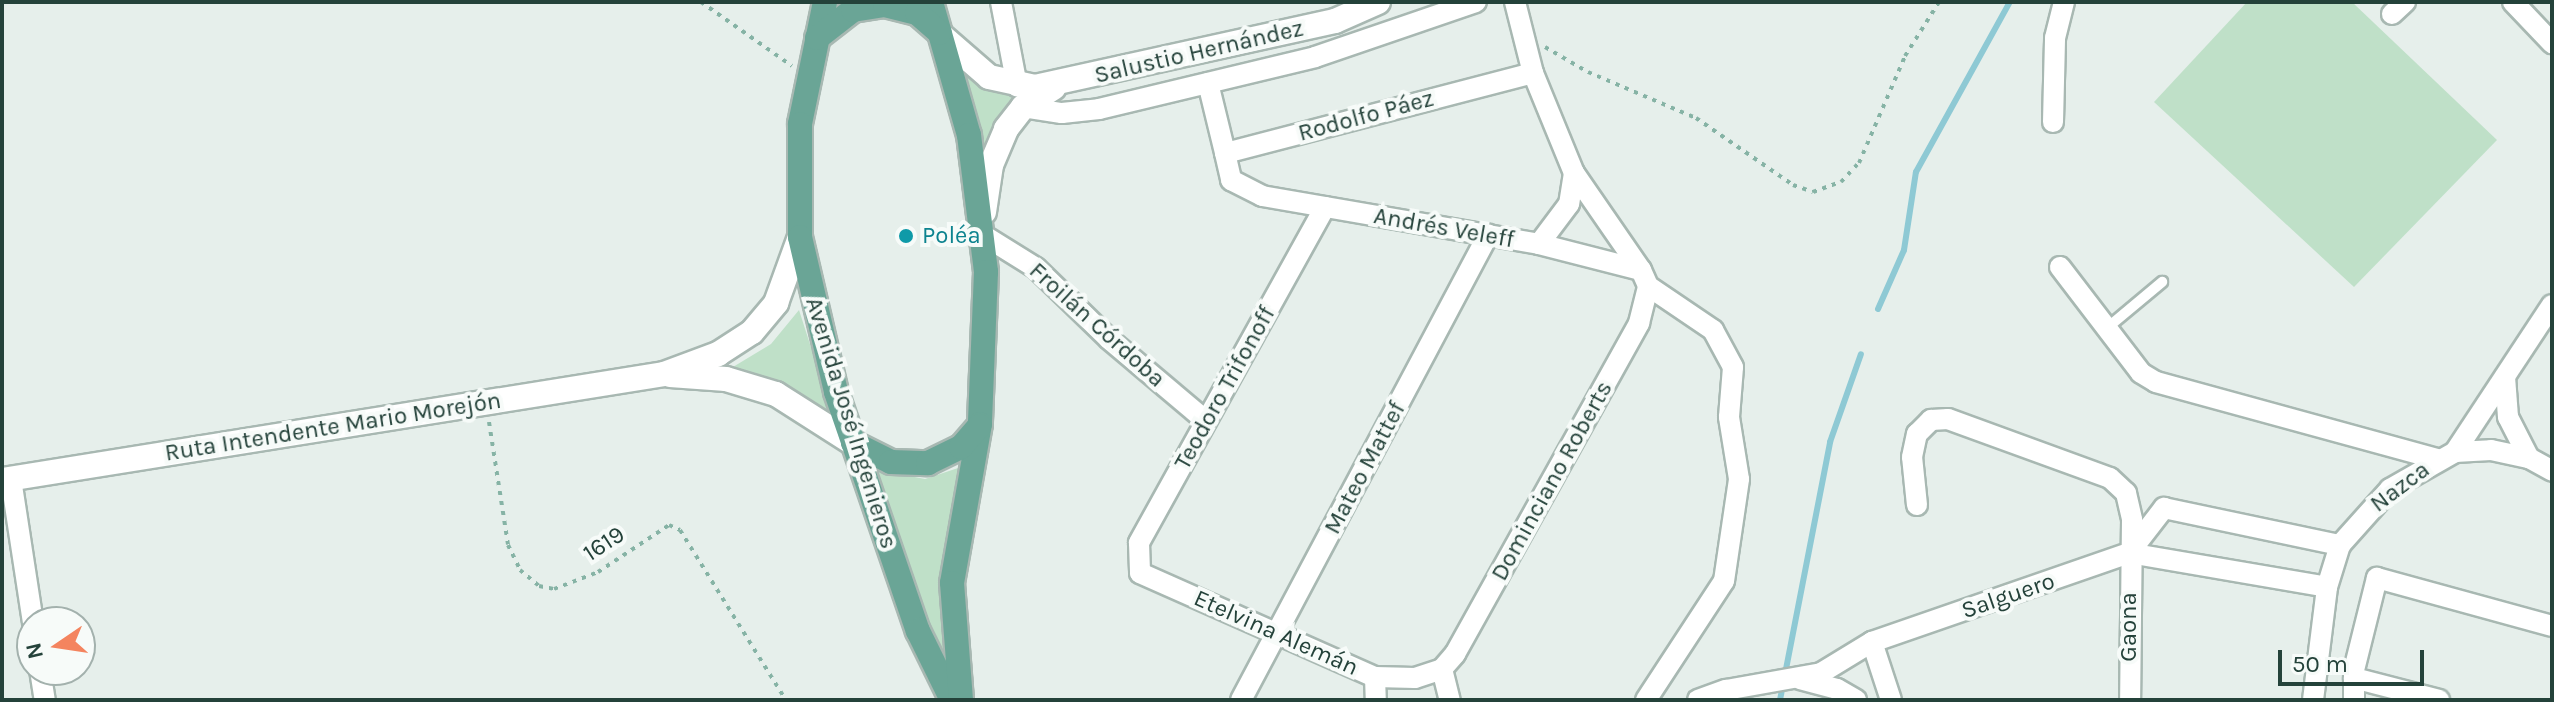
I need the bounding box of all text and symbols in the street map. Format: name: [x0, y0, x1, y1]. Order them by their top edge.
street label: Salustio Hernández: [1092, 14, 1306, 90]
street label: Rodolfo Páez: [1295, 84, 1437, 148]
street label: Andrés Veleff: [1371, 201, 1517, 255]
place label: Poléa: [922, 222, 981, 250]
marker: Poléa: [897, 227, 915, 245]
street label: Froilán Córdoba: [1023, 256, 1171, 394]
street label: Avenida José Ingenieros: [799, 294, 903, 552]
street label: Teodoro Trifonoff: [1168, 301, 1282, 475]
street label: Dominciano Roberts: [1485, 376, 1619, 586]
street label: Ruta Intendente Mario Morejón: [163, 386, 503, 468]
street label: Mateo Mattef: [1318, 397, 1412, 539]
street label: Nazca: [2365, 455, 2435, 519]
street label: 1619: [578, 520, 630, 568]
street label: Salguero: [1958, 567, 2058, 625]
street label: Etelvina Alemán: [1189, 584, 1363, 682]
street label: Gaona: [2115, 592, 2143, 662]
north arrow: [16, 606, 96, 686]
scale bar: [2282, 634, 2428, 684]
text: N: [20, 640, 49, 662]
text: 50 m: [2292, 650, 2348, 678]

